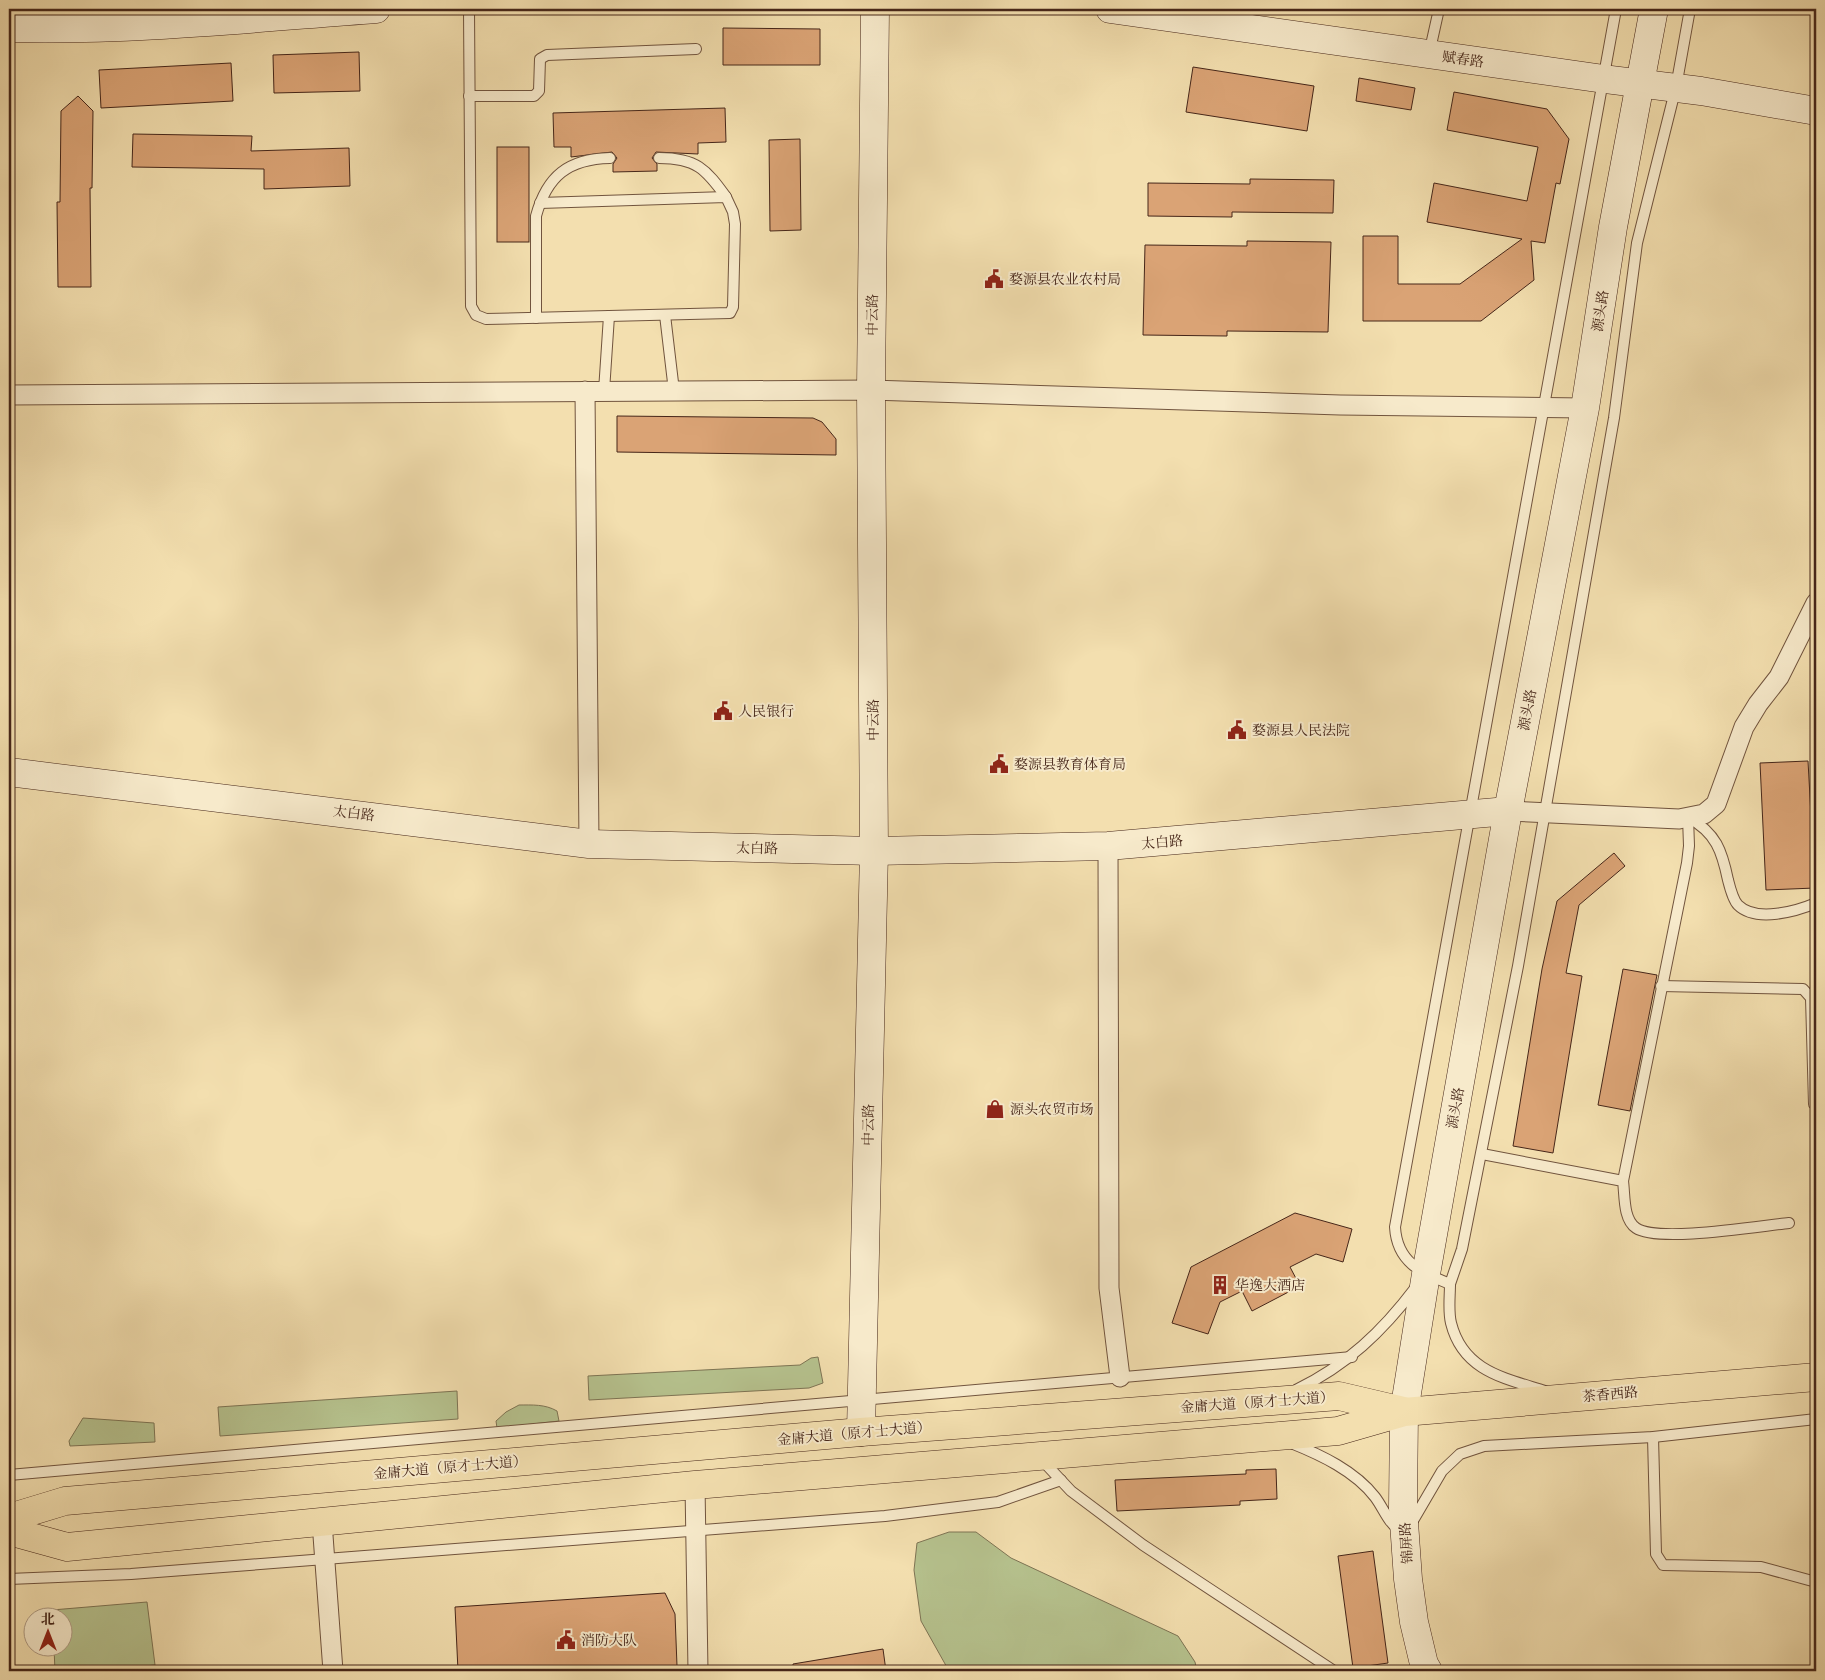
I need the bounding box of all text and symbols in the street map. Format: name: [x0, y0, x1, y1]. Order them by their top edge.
street label: 赋春路: [1441, 48, 1485, 72]
public building icon: 婺源县农业农村局: [983, 268, 1005, 290]
place label: 婺源县农业农村局: [1009, 271, 1121, 289]
street label: 源头路: [1589, 289, 1613, 333]
street label: 中云路: [864, 294, 882, 336]
street label: 源头路: [1515, 688, 1541, 733]
street label: 中云路: [865, 699, 883, 741]
public building icon: 人民银行: [712, 700, 734, 722]
place label: 人民银行: [738, 703, 794, 721]
public building icon: 婺源县人民法院: [1226, 719, 1248, 741]
place label: 婺源县人民法院: [1252, 722, 1350, 740]
public building icon: 婺源县教育体育局: [988, 753, 1010, 775]
place label: 婺源县教育体育局: [1014, 756, 1126, 774]
street label: 太白路: [332, 803, 376, 825]
street label: 太白路: [1140, 832, 1184, 854]
street label: 太白路: [736, 840, 778, 858]
street label: 源头路: [1443, 1086, 1468, 1130]
shop icon: 源头农贸市场: [984, 1098, 1006, 1120]
place label: 源头农贸市场: [1010, 1101, 1094, 1119]
street label: 中云路: [860, 1104, 878, 1146]
building icon: 华逸大酒店: [1209, 1274, 1231, 1296]
place label: 华逸大酒店: [1235, 1277, 1305, 1295]
street label: 茶香西路: [1581, 1384, 1639, 1406]
street label: 金庸大道（原才士大道）: [1180, 1389, 1335, 1417]
street label: 金庸大道（原才士大道）: [777, 1418, 932, 1450]
street label: 金庸大道（原才士大道）: [373, 1452, 528, 1484]
street label: 锦屏路: [1397, 1521, 1417, 1565]
north arrow: [22, 1608, 72, 1658]
text: 北: [41, 1611, 55, 1629]
public building icon: 消防大队: [555, 1629, 577, 1651]
place label: 消防大队: [581, 1632, 637, 1650]

